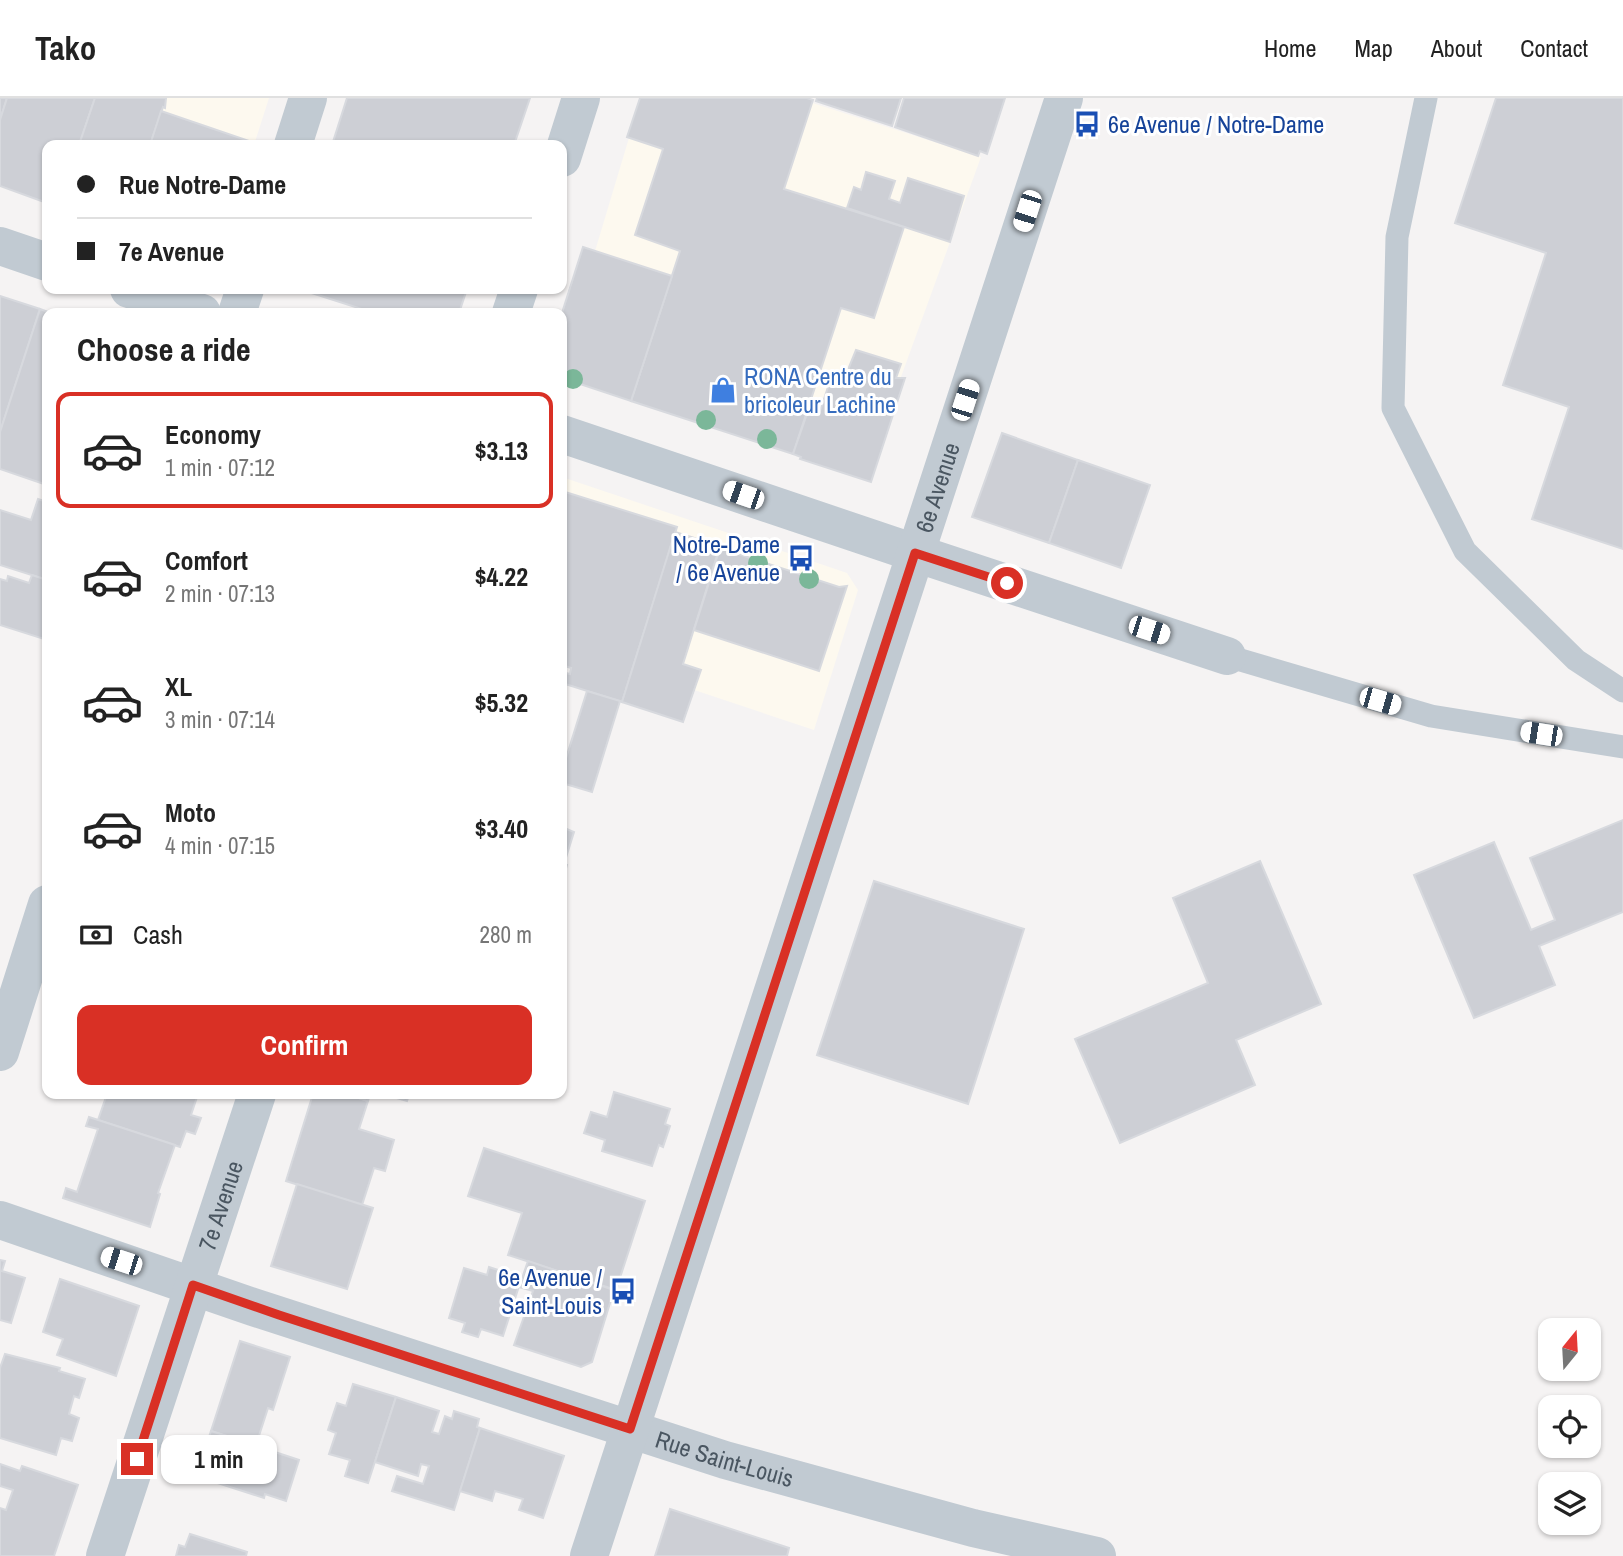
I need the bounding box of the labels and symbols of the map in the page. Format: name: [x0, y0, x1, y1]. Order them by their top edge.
place label: 6e Avenue / Notre-Dame: [1108, 108, 1324, 140]
bus stop icon: 6e Avenue / Notre-Dame: [1072, 109, 1102, 139]
car: [1011, 188, 1044, 234]
place label: RONA Centre du bricoleur Lachine: [744, 360, 896, 420]
shop icon: RONA Centre du bricoleur Lachine: [708, 375, 738, 405]
car: [949, 377, 982, 423]
street label: 6e Avenue: [908, 438, 967, 536]
car: [720, 478, 767, 512]
place label: Notre-Dame / 6e Avenue: [673, 528, 780, 588]
bus stop icon: Notre-Dame / 6e Avenue: [786, 543, 816, 573]
route start: [991, 567, 1023, 599]
car: [1126, 614, 1173, 646]
car: [1357, 685, 1404, 717]
car: [1519, 720, 1564, 748]
street label: 7e Avenue: [191, 1156, 250, 1255]
car: [98, 1245, 145, 1277]
place label: 6e Avenue / Saint-Louis: [498, 1261, 603, 1321]
bus stop icon: 6e Avenue / Saint-Louis: [608, 1276, 638, 1306]
north arrow: [1538, 1318, 1601, 1381]
street label: Rue Saint-Louis: [652, 1423, 797, 1494]
callout: 1 min: [162, 1434, 277, 1484]
route end: [121, 1443, 153, 1475]

